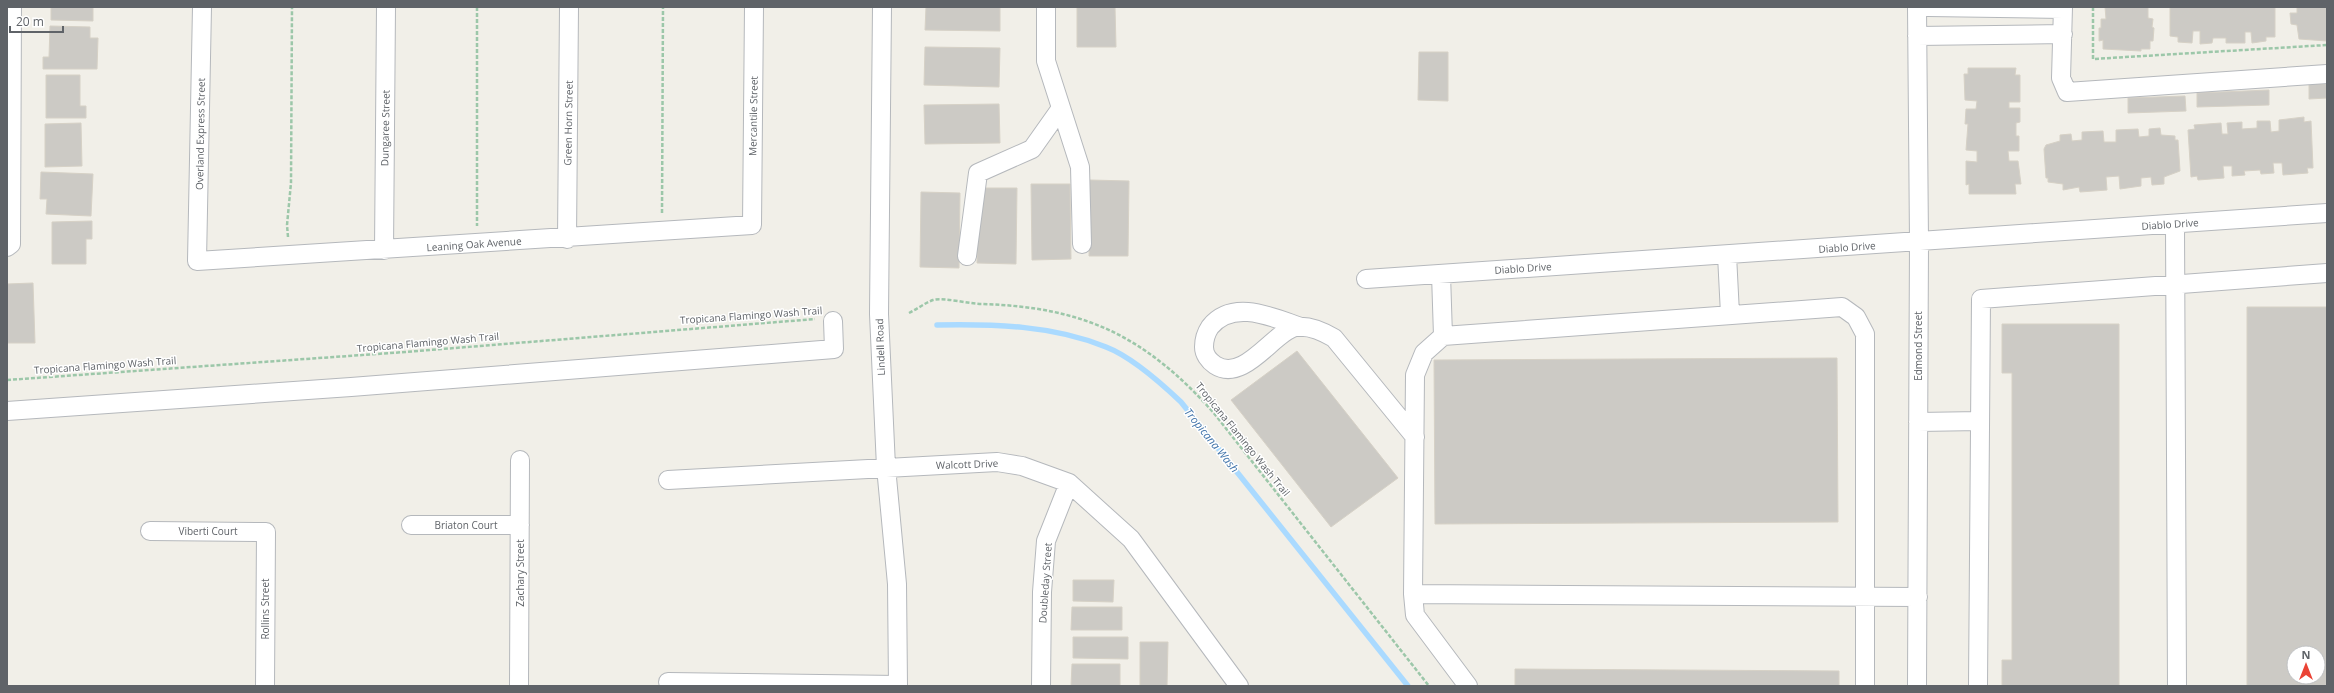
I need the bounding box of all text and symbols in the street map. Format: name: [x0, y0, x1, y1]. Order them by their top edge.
scale bar: [10, 8, 63, 34]
text: 20 m: [16, 13, 44, 30]
street label: Mercantile Street: [745, 75, 761, 156]
street label: Overland Express Street: [192, 77, 208, 190]
street label: Green Horn Street: [560, 80, 576, 166]
street label: Dungaree Street: [377, 89, 393, 166]
street label: Diablo Drive: [2141, 215, 2199, 233]
street label: Leaning Oak Avenue: [426, 234, 522, 254]
street label: Diablo Drive: [1818, 238, 1876, 256]
street label: Diablo Drive: [1494, 259, 1552, 277]
street label: Tropicana Flamingo Wash Trail: [679, 303, 823, 327]
street label: Edmond Street: [1911, 311, 1925, 381]
street label: Lindell Road: [872, 318, 888, 376]
street label: Tropicana Flamingo Wash Trail: [356, 329, 500, 355]
street label: Tropicana Flamingo Wash Trail: [33, 353, 177, 377]
street label: Tropicana Flamingo Wash Trail: [1193, 379, 1293, 499]
water label: Tropicana Wash: [1181, 405, 1243, 475]
street label: Walcott Drive: [936, 456, 999, 472]
street label: Briaton Court: [434, 518, 498, 532]
street label: Viberti Court: [178, 524, 238, 538]
street label: Zachary Street: [513, 539, 527, 607]
street label: Doubleday Street: [1035, 542, 1055, 624]
street label: Rollins Street: [258, 578, 272, 640]
north arrow: [2286, 645, 2326, 685]
text: N: [2302, 647, 2310, 662]

